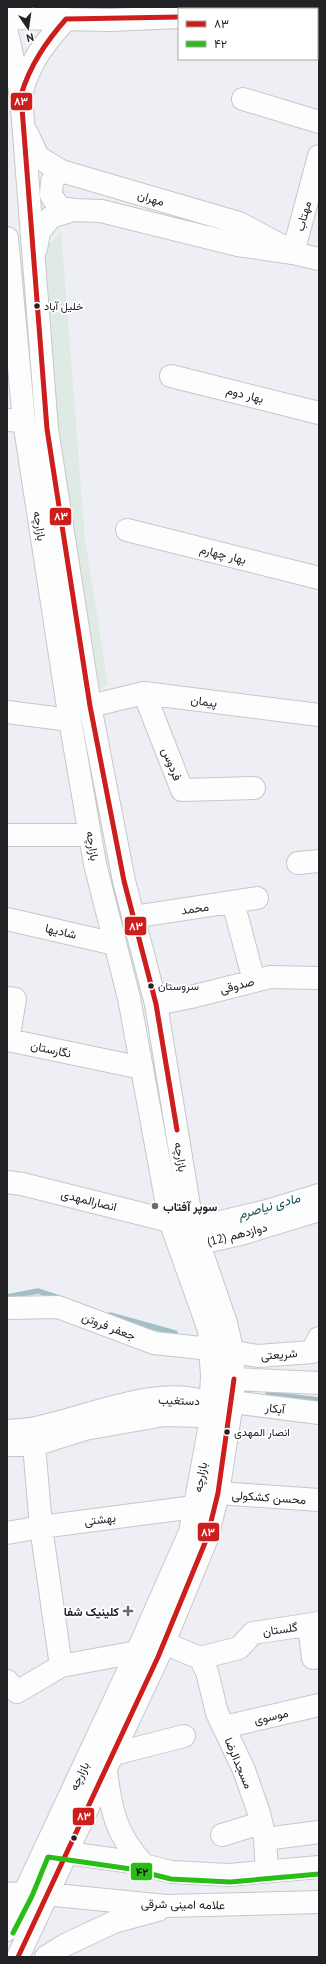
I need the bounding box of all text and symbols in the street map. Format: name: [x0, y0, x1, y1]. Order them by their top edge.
north arrow: [8, 8, 48, 48]
legend: [178, 8, 318, 60]
text: ۸۳: [214, 16, 229, 31]
text: N: [25, 30, 35, 45]
text: ۴۲: [214, 36, 227, 51]
line badge: ۸۳: [10, 92, 33, 111]
text: ۸۳: [14, 94, 29, 108]
street label: مهران: [136, 187, 166, 210]
street label: مهتاب: [292, 199, 315, 233]
place label: خلیل آباد: [44, 299, 83, 313]
marker: خلیل آباد: [32, 301, 42, 311]
street label: بهار دوم: [224, 382, 265, 407]
line badge: ۸۳: [49, 507, 72, 526]
text: ۸۳: [54, 509, 69, 523]
street label: بازارچه: [29, 510, 50, 542]
street label: بهار چهارم: [198, 541, 248, 568]
street label: پیمان: [190, 692, 218, 711]
street label: فردوس: [158, 745, 185, 783]
street label: بازارچه: [82, 830, 103, 862]
street label: محمد: [180, 899, 210, 917]
line badge: ۸۳: [124, 916, 147, 936]
text: ۸۳: [129, 919, 144, 933]
street label: شادیها: [44, 920, 78, 943]
street label: صدوقی: [218, 973, 256, 997]
place label: سروستان: [158, 979, 199, 993]
marker: سروستان: [146, 981, 156, 991]
street label: نگارستان: [29, 1037, 73, 1062]
street label: بازارچه: [170, 1141, 191, 1173]
street label: انصارالمهدی: [59, 1186, 118, 1215]
water label: مادی نیاصرم: [235, 1189, 302, 1224]
place label: سوپر آفتاب: [163, 1199, 218, 1215]
marker: سوپر آفتاب: [150, 1201, 160, 1211]
street label: دوازدهم (12): [205, 1219, 269, 1250]
street label: جعفر فروتن: [80, 1309, 138, 1344]
street label: شریعتی: [260, 1345, 298, 1364]
street label: دستغیب: [158, 1392, 200, 1408]
street label: آبکار: [263, 1399, 287, 1418]
place label: انصار المهدی: [234, 1425, 290, 1439]
marker: انصار المهدی: [222, 1427, 232, 1437]
street label: بازارچه: [190, 1461, 211, 1493]
street label: محسن کشکولی: [231, 1487, 307, 1508]
street label: بهشتی: [83, 1510, 117, 1529]
line badge: ۸۳: [197, 1522, 220, 1542]
text: ۸۳: [201, 1525, 216, 1539]
place label: کلینیک شفا: [64, 1604, 120, 1619]
marker: کلینیک شفا: [122, 1605, 134, 1617]
street label: گلستان: [262, 1619, 298, 1639]
street label: موسوی: [252, 1705, 290, 1728]
street label: مسجدالرضا: [221, 1735, 256, 1791]
street label: بازارچه: [66, 1759, 93, 1793]
line badge: ۸۳: [72, 1807, 95, 1826]
text: ۸۳: [77, 1809, 92, 1823]
unlabelled marker: [69, 1833, 79, 1843]
line badge: ۴۲: [130, 1862, 153, 1881]
text: ۴۲: [136, 1865, 148, 1879]
street label: علامه امینی شرقی: [141, 1896, 225, 1913]

